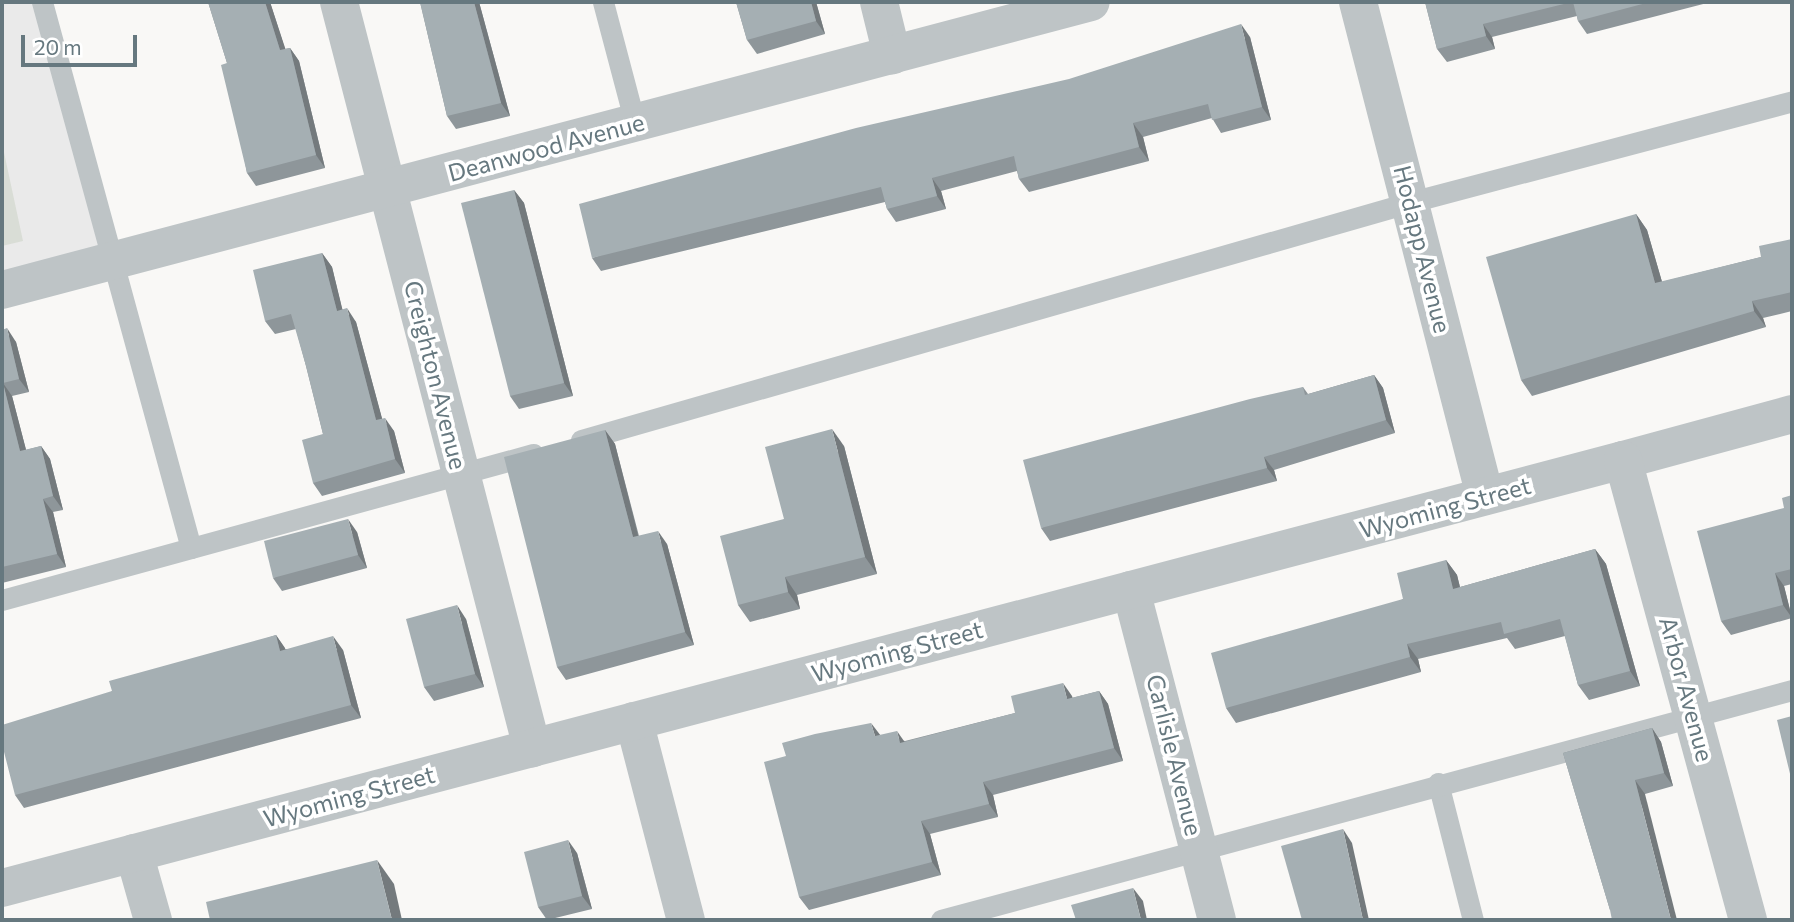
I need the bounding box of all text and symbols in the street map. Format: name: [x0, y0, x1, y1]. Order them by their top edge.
scale bar: [24, 21, 140, 65]
text: 20 m: [34, 34, 82, 59]
street label: Deanwood Avenue: [445, 107, 647, 187]
street label: Hodapp Avenue: [1388, 162, 1458, 336]
street label: Creighton Avenue: [399, 278, 473, 472]
street label: Wyoming Street: [1356, 470, 1534, 544]
street label: Arbor Avenue: [1654, 613, 1720, 765]
street label: Wyoming Street: [808, 614, 986, 688]
street label: Carlisle Avenue: [1141, 671, 1209, 839]
street label: Wyoming Street: [260, 759, 438, 833]

